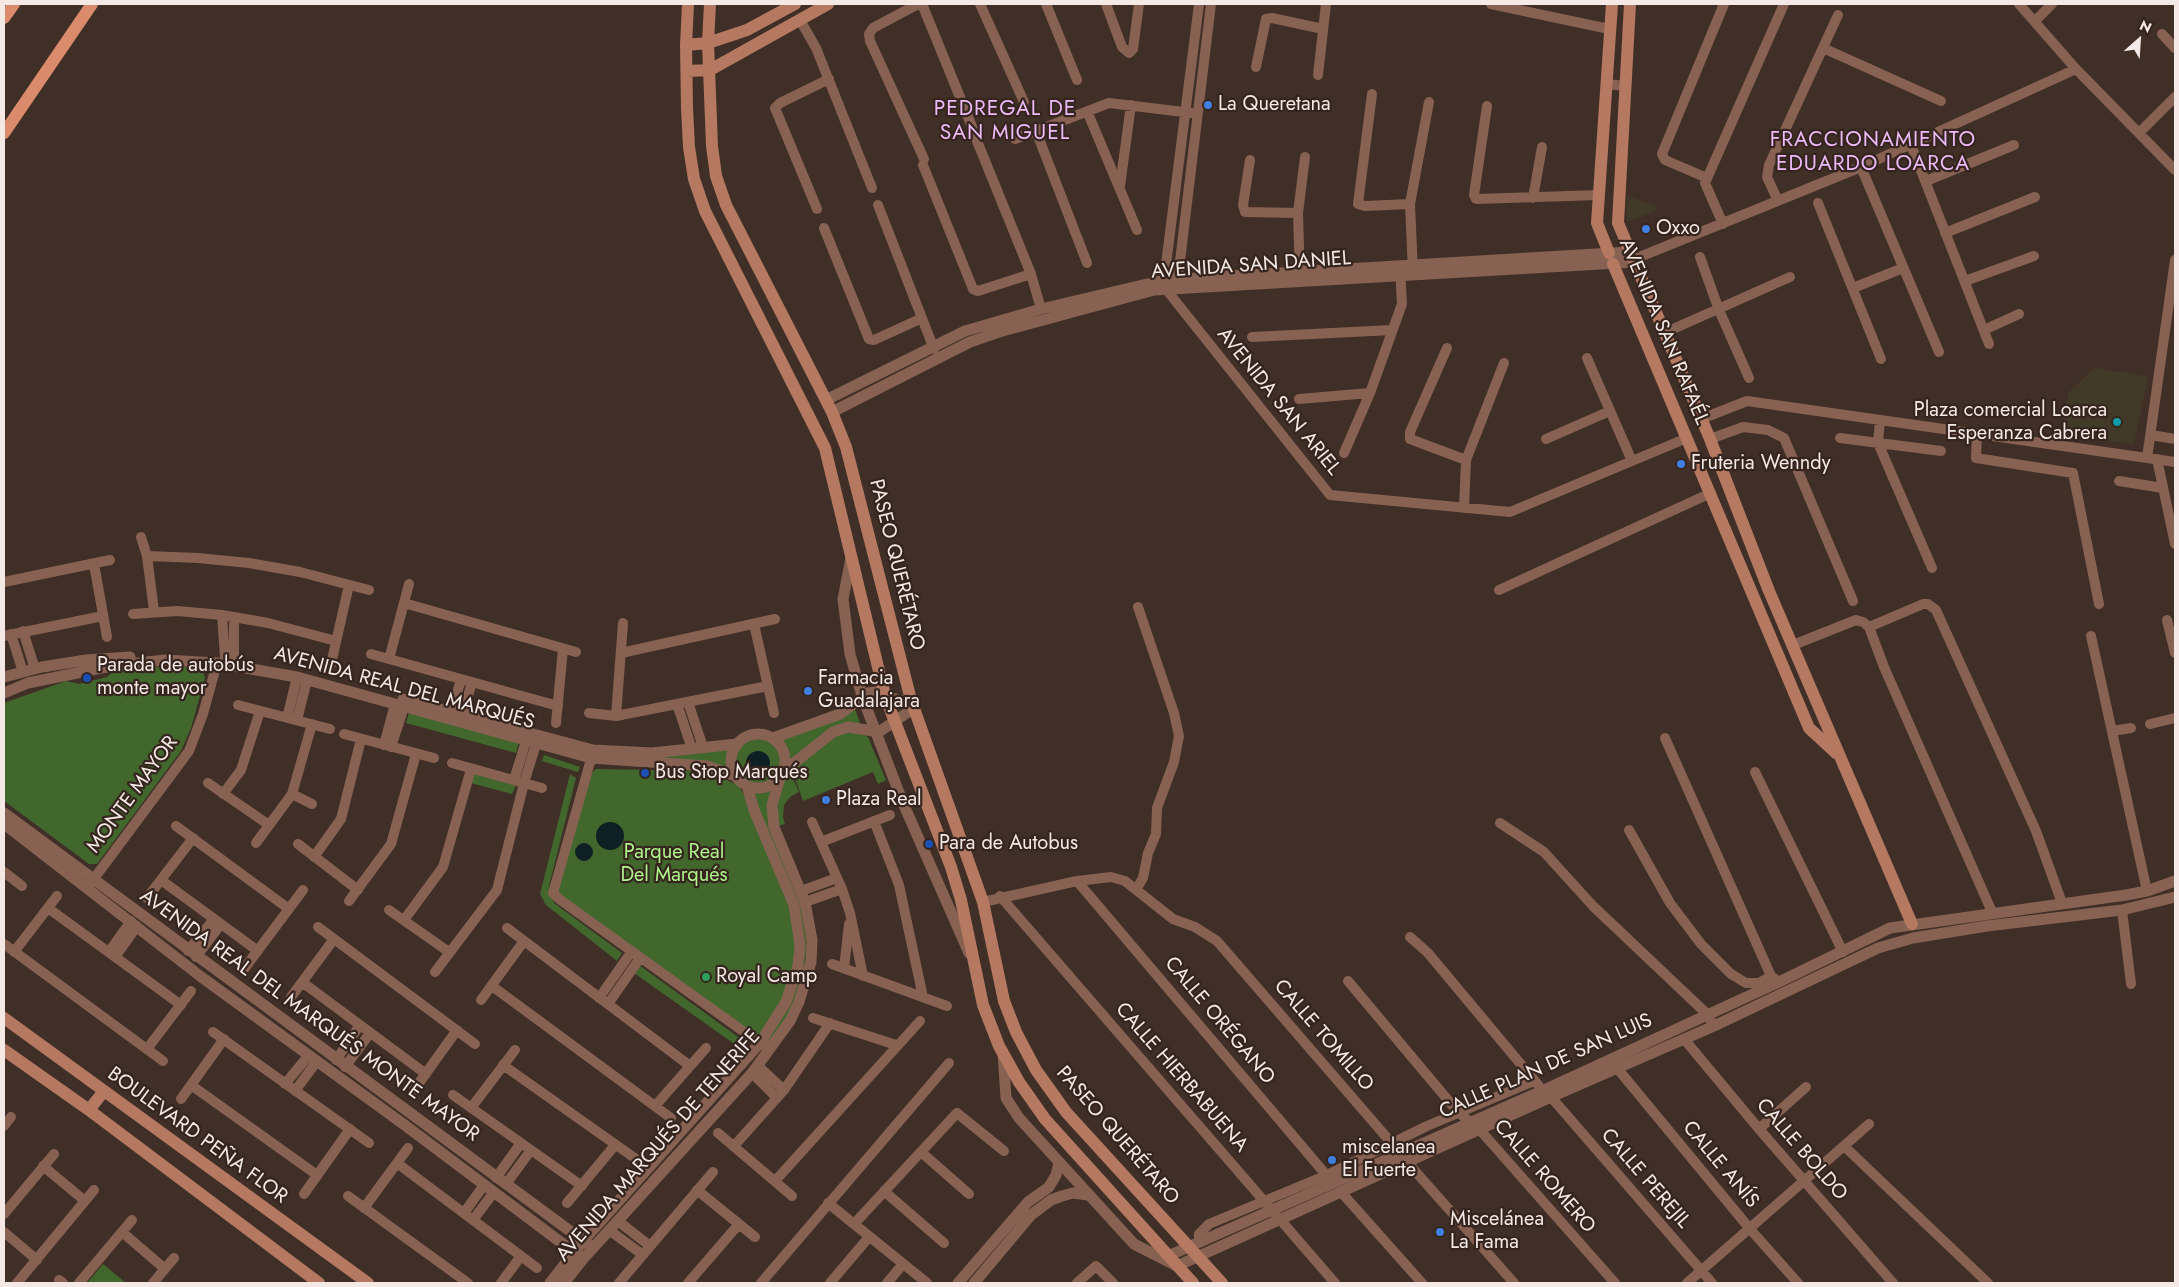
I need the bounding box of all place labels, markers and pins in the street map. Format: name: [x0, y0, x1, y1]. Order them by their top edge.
place label: La Queretana: [1218, 93, 1331, 117]
marker: La Queretana: [1202, 99, 1214, 111]
place label: Oxxo: [1656, 217, 1700, 241]
marker: Oxxo: [1640, 223, 1652, 235]
place label: Plaza comercial Loarca Esperanza Cabrera: [1914, 399, 2107, 446]
marker: Plaza comercial Loarca Esperanza Cabrera: [2111, 416, 2123, 428]
place label: Fruteria Wenndy: [1691, 452, 1830, 476]
marker: Fruteria Wenndy: [1675, 458, 1687, 470]
place label: Parada de autobús monte mayor: [97, 654, 254, 701]
place label: Farmacia Guadalajara: [818, 667, 920, 714]
marker: Parada de autobús monte mayor: [81, 672, 93, 684]
marker: Farmacia Guadalajara: [802, 685, 814, 697]
place label: Bus Stop Marqués: [655, 761, 807, 785]
marker: Bus Stop Marqués: [639, 767, 651, 779]
place label: Plaza Real: [836, 788, 922, 812]
marker: Plaza Real: [820, 794, 832, 806]
place label: Para de Autobus: [939, 832, 1078, 856]
marker: Para de Autobus: [923, 838, 935, 850]
place label: Royal Camp: [716, 965, 817, 989]
marker: Royal Camp: [700, 971, 712, 983]
place label: miscelanea El Fuerte: [1342, 1136, 1435, 1183]
marker: miscelanea El Fuerte: [1326, 1154, 1338, 1166]
place label: Miscelánea La Fama: [1450, 1208, 1544, 1255]
marker: Miscelánea La Fama: [1434, 1226, 1446, 1238]

